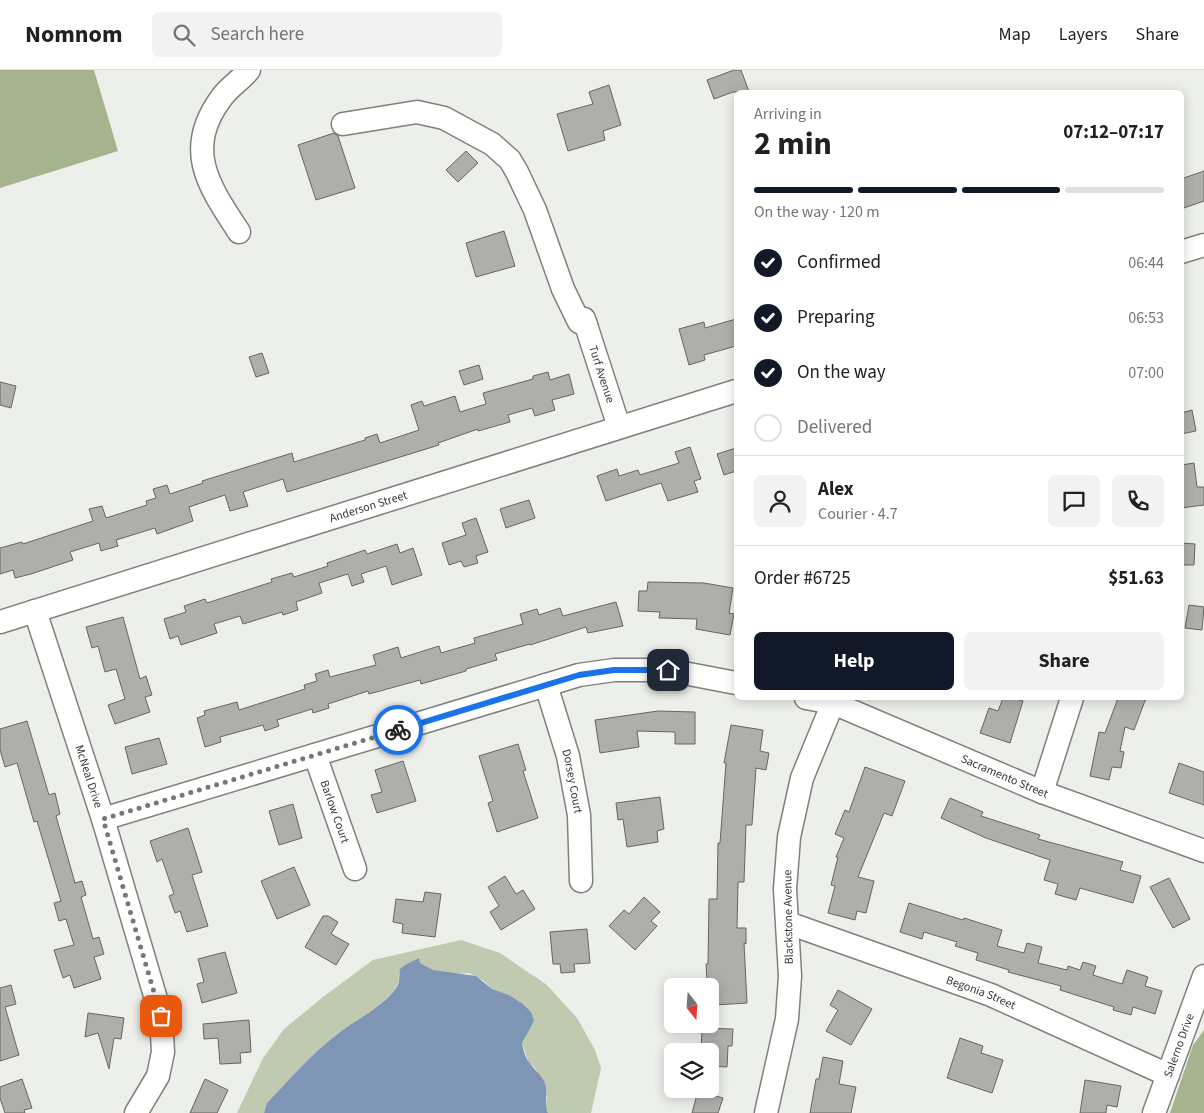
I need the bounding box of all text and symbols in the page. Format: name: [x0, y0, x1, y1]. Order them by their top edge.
search box: [152, 12, 502, 57]
text: Nomnom: [25, 17, 122, 52]
icon: search: [170, 21, 198, 49]
text: Search here: [210, 21, 304, 48]
text: Map: [999, 22, 1031, 47]
text: Layers: [1059, 22, 1108, 47]
text: Share: [1136, 22, 1179, 47]
text: Arriving in: [754, 103, 822, 125]
text: 07:12–07:17: [1063, 119, 1164, 146]
text: 2 min: [754, 121, 832, 167]
text: On the way · 120 m: [754, 201, 879, 223]
icon: check: [754, 249, 782, 277]
text: Confirmed: [797, 249, 881, 276]
text: 06:44: [1128, 252, 1164, 274]
icon: check: [754, 304, 782, 332]
text: Preparing: [797, 304, 875, 331]
text: 06:53: [1128, 307, 1164, 329]
street label: Turf Avenue: [584, 343, 619, 405]
icon: check: [754, 359, 782, 387]
text: On the way: [797, 359, 886, 386]
text: 07:00: [1128, 362, 1164, 384]
text: Delivered: [797, 414, 872, 441]
button: person: [754, 475, 806, 527]
button: chat: [1048, 475, 1100, 527]
button: phone: [1112, 475, 1164, 527]
text: Alex: [818, 476, 854, 503]
street label: Anderson Street: [327, 487, 409, 527]
text: Courier · 4.7: [818, 503, 898, 525]
text: Order #6725: [754, 565, 851, 592]
text: $51.63: [1108, 565, 1164, 592]
button: Help: [754, 632, 954, 690]
button: Share: [964, 632, 1164, 690]
pin: [647, 649, 689, 691]
icon: home: [654, 656, 682, 684]
courier: [373, 705, 423, 755]
icon: bike: [384, 716, 412, 744]
street label: McNeal Drive: [70, 743, 107, 810]
street label: Dorsey Court: [557, 747, 587, 815]
street label: Sacramento Street: [958, 750, 1050, 803]
street label: Barlow Court: [315, 778, 353, 846]
street label: Blackstone Avenue: [779, 869, 798, 964]
street label: Begonia Street: [944, 972, 1018, 1014]
north arrow: [664, 978, 719, 1032]
map controls: [664, 978, 719, 1098]
pin: [140, 995, 182, 1037]
icon: bag: [147, 1002, 175, 1030]
street label: Salerno Drive: [1160, 1011, 1199, 1080]
button: layers: [664, 1043, 719, 1098]

